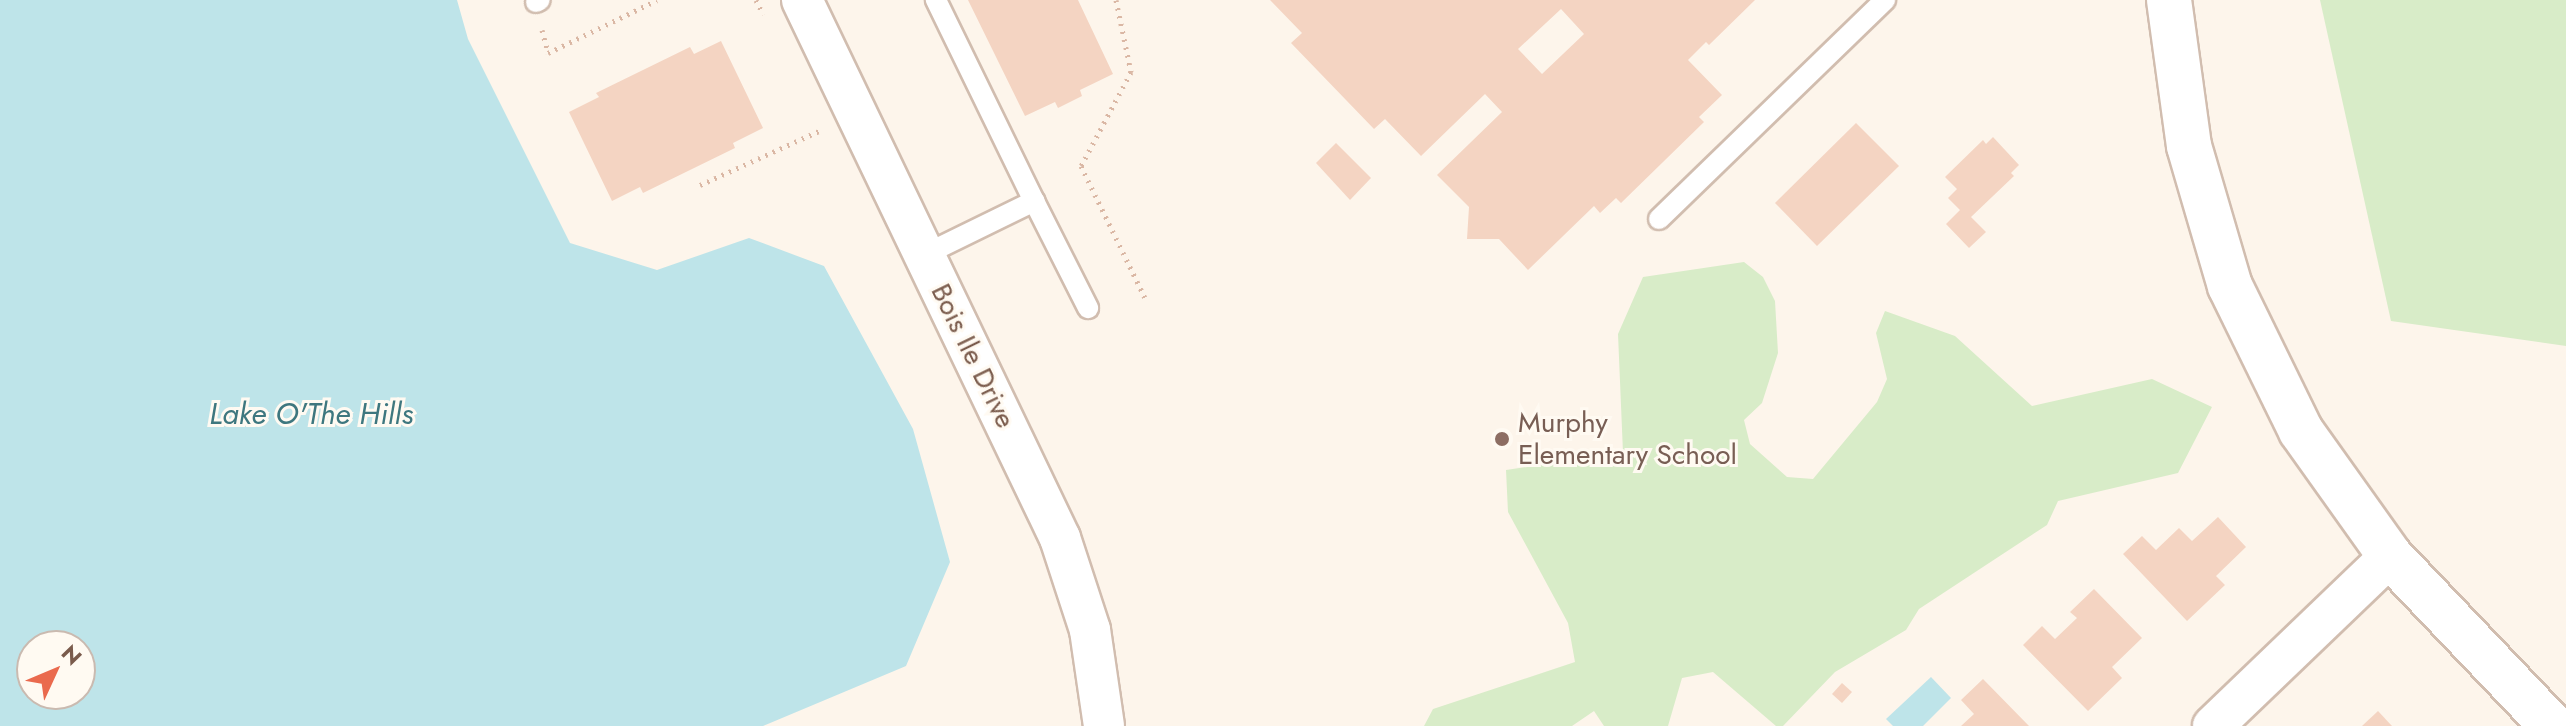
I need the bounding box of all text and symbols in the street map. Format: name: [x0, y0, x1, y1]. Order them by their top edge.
street label: Bois Ile Drive: [924, 278, 1022, 434]
water label: Lake O'The Hills: [209, 396, 413, 432]
place label: Murphy Elementary School: [1518, 406, 1737, 472]
marker: Murphy Elementary School: [1493, 430, 1511, 448]
north arrow: [16, 630, 96, 710]
text: N: [54, 637, 89, 672]

